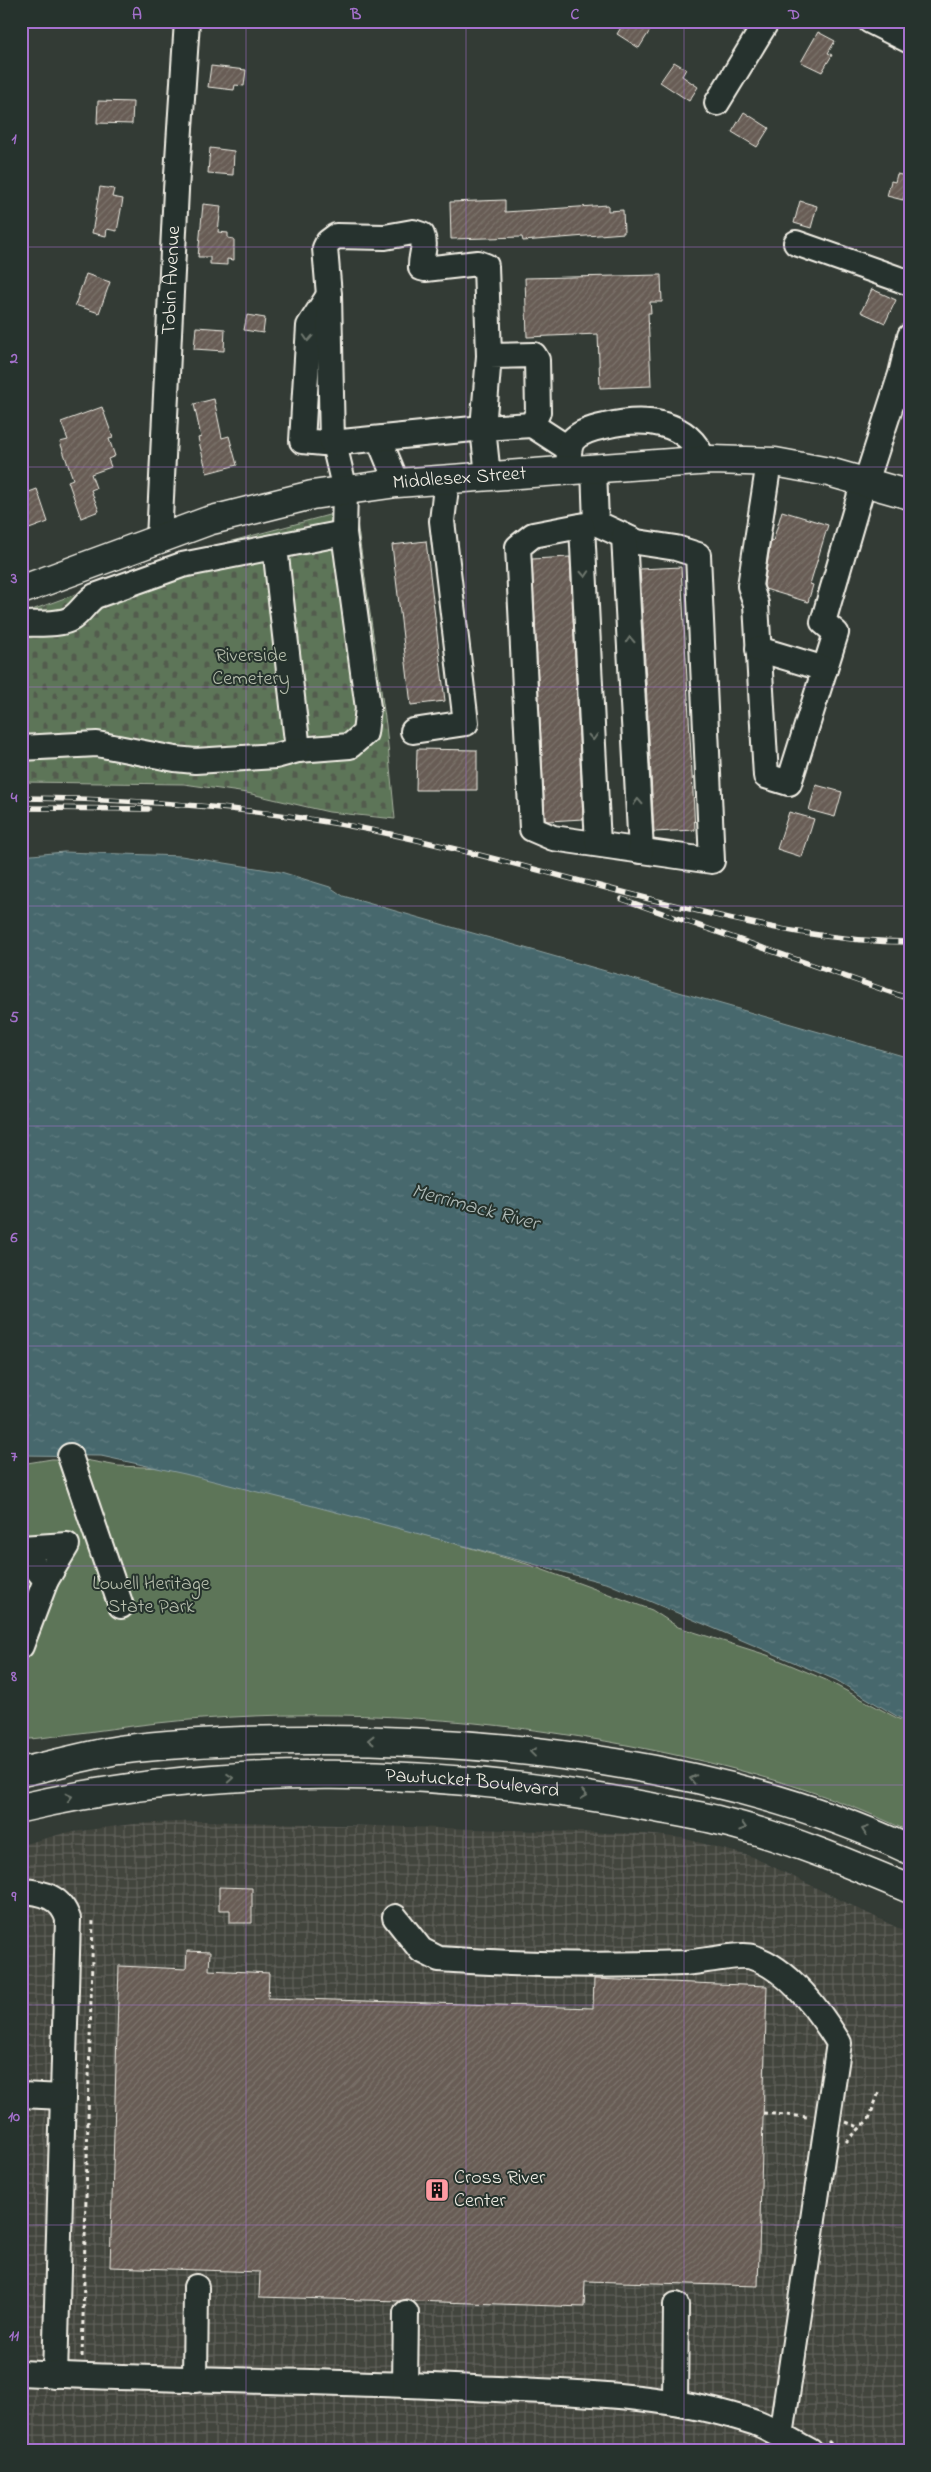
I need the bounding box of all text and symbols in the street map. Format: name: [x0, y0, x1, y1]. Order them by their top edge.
text: A: [132, 3, 142, 27]
text: B: [350, 3, 362, 27]
text: C: [571, 3, 580, 27]
text: D: [787, 3, 800, 27]
text: 1: [11, 127, 17, 151]
street label: Tobin Avenue: [154, 225, 189, 336]
one-way arrow: [302, 334, 313, 342]
text: 2: [9, 347, 18, 371]
street label: Middlesex Street: [392, 459, 528, 498]
text: 3: [10, 567, 18, 591]
one-way arrow: [579, 571, 590, 579]
one-way arrow: [624, 635, 635, 643]
park label: Riverside Cemetery: [212, 642, 290, 694]
one-way arrow: [587, 733, 598, 741]
text: 4: [10, 786, 18, 810]
one-way arrow: [633, 798, 644, 806]
text: 5: [9, 1006, 19, 1030]
water label: Merrimack River: [408, 1177, 544, 1240]
text: 6: [9, 1226, 18, 1250]
text: 7: [11, 1445, 18, 1469]
park label: Lowell Heritage State Park: [92, 1570, 210, 1622]
text: 8: [10, 1665, 17, 1689]
one-way arrow: [367, 1735, 374, 1745]
one-way arrow: [528, 1747, 536, 1758]
street label: Pawtucket Boulevard: [385, 1761, 561, 1806]
one-way arrow: [226, 1773, 234, 1784]
one-way arrow: [688, 1774, 697, 1785]
one-way arrow: [580, 1789, 588, 1800]
one-way arrow: [64, 1792, 73, 1803]
one-way arrow: [738, 1822, 747, 1832]
one-way arrow: [861, 1826, 870, 1836]
text: 9: [11, 1885, 17, 1909]
text: 10: [8, 2105, 20, 2129]
place label: Cross River Center: [454, 2164, 546, 2216]
building icon: Cross River Center: [424, 2177, 450, 2203]
text: 11: [9, 2324, 20, 2348]

